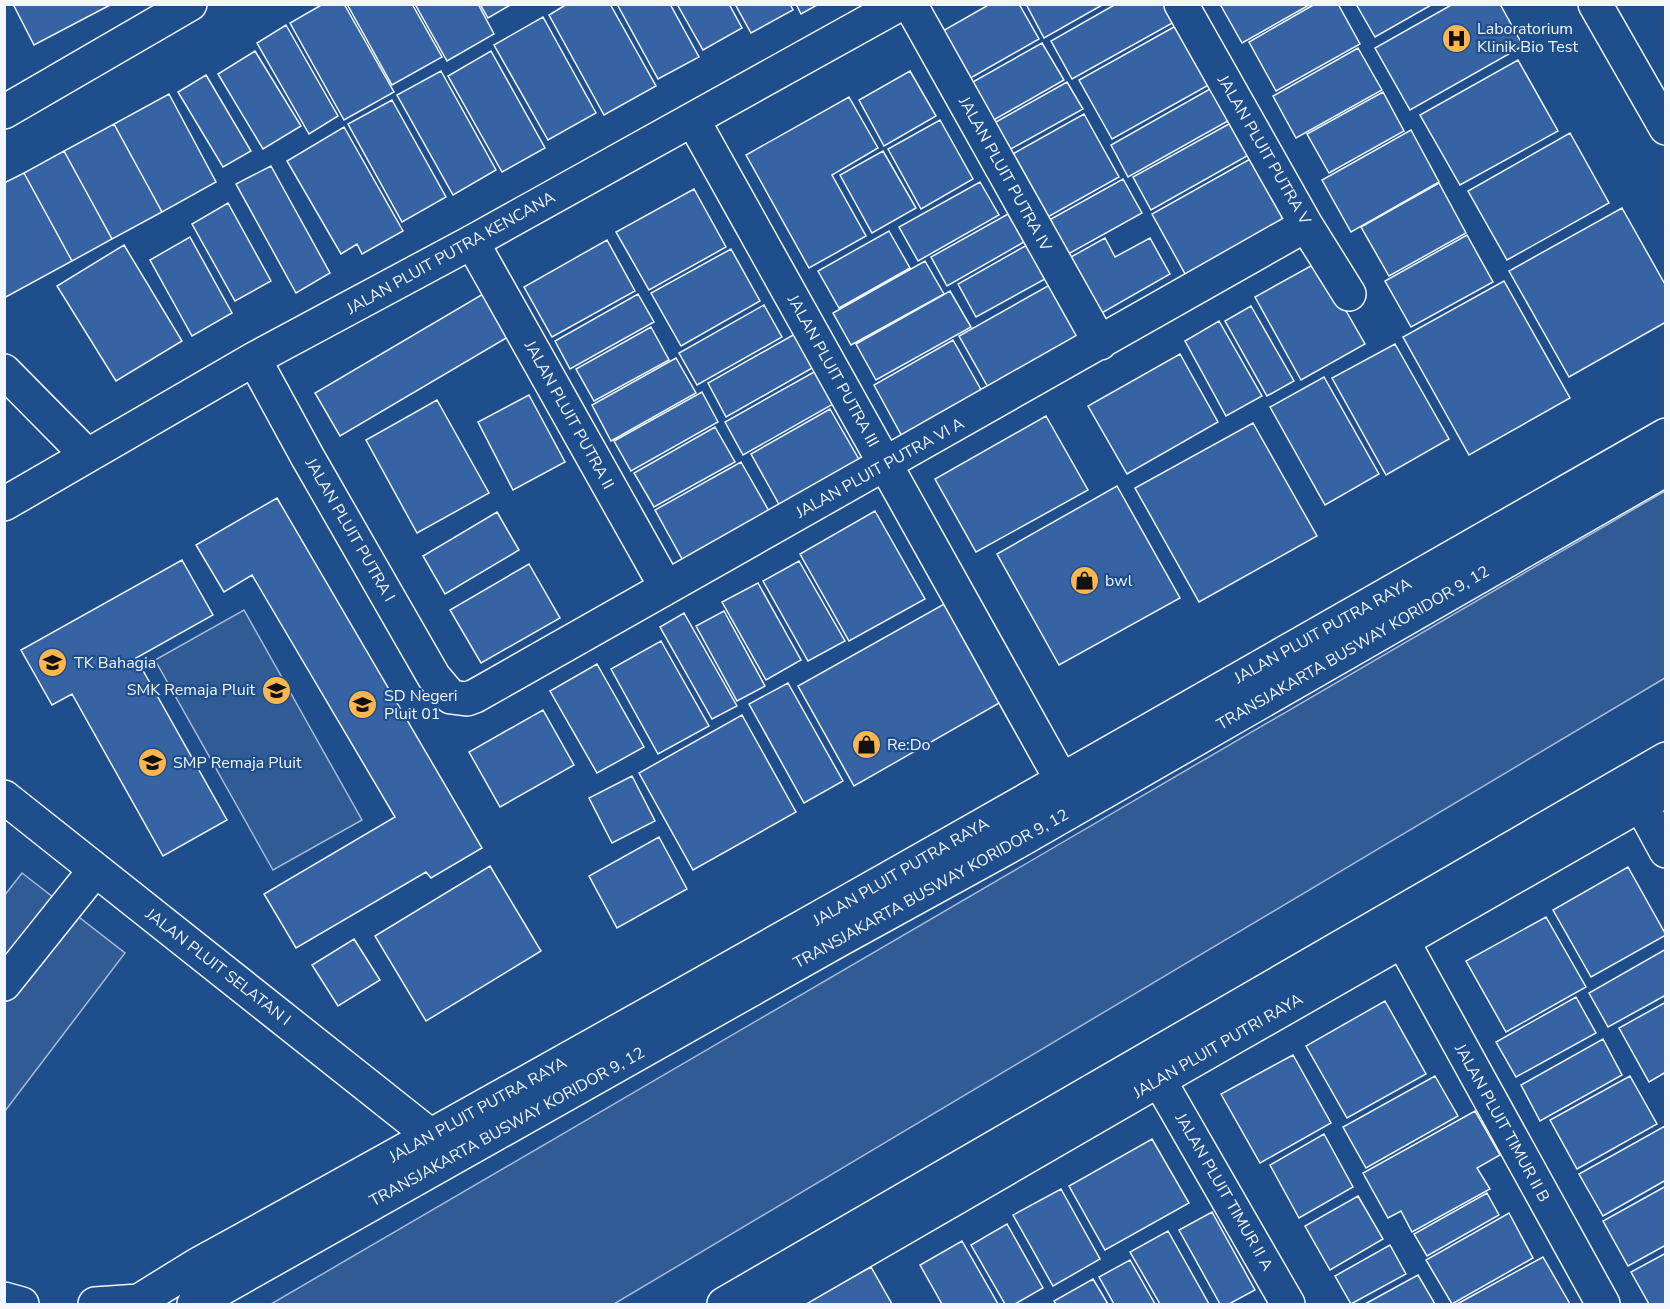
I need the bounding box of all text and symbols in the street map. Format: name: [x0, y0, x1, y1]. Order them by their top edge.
place label: Laboratorium Klinik Bio Test: [1477, 18, 1578, 58]
hospital icon: Laboratorium Klinik Bio Test: [1440, 22, 1472, 54]
street label: JALAN PLUIT PUTRA V: [1212, 70, 1316, 230]
street label: JALAN PLUIT PUTRA IV: [953, 92, 1057, 256]
street label: JALAN PLUIT PUTRA KENCANA: [342, 186, 559, 320]
street label: JALAN PLUIT PUTRA III: [782, 290, 884, 451]
street label: JALAN PLUIT PUTRA II: [519, 336, 619, 493]
street label: JALAN PLUIT PUTRA VI A: [791, 412, 968, 524]
street label: JALAN PLUIT PUTRA I: [299, 453, 400, 606]
street label: TRANSJAKARTA BUSWAY KORIDOR 9, 12: [1213, 561, 1493, 735]
shop icon: bwl: [1068, 565, 1100, 597]
place label: bwl: [1105, 570, 1133, 592]
street label: JALAN PLUIT PUTRA RAYA: [1229, 573, 1416, 690]
school or university icon: TK Bahagia: [37, 647, 69, 679]
place label: TK Bahagia: [74, 652, 156, 674]
school or university icon: SMK Remaja Pluit: [260, 674, 292, 706]
place label: SMK Remaja Pluit: [127, 679, 255, 701]
place label: SD Negeri Pluit 01: [384, 685, 458, 725]
school or university icon: SD Negeri Pluit 01: [347, 689, 379, 721]
shop icon: Re:Do: [850, 729, 882, 761]
place label: Re:Do: [887, 734, 931, 756]
school or university icon: SMP Remaja Pluit: [136, 747, 168, 779]
place label: SMP Remaja Pluit: [173, 752, 302, 774]
street label: TRANSJAKARTA BUSWAY KORIDOR 9, 12: [790, 804, 1072, 974]
street label: JALAN PLUIT PUTRA RAYA: [808, 812, 993, 932]
street label: JALAN PLUIT SELATAN I: [140, 903, 295, 1031]
street label: JALAN PLUIT PUTRI RAYA: [1128, 988, 1307, 1104]
street label: JALAN PLUIT TIMUR II B: [1449, 1039, 1555, 1206]
street label: TRANSJAKARTA BUSWAY KORIDOR 9, 12: [366, 1042, 648, 1212]
street label: JALAN PLUIT PUTRA RAYA: [384, 1052, 571, 1169]
street label: JALAN PLUIT TIMUR II A: [1169, 1108, 1278, 1275]

